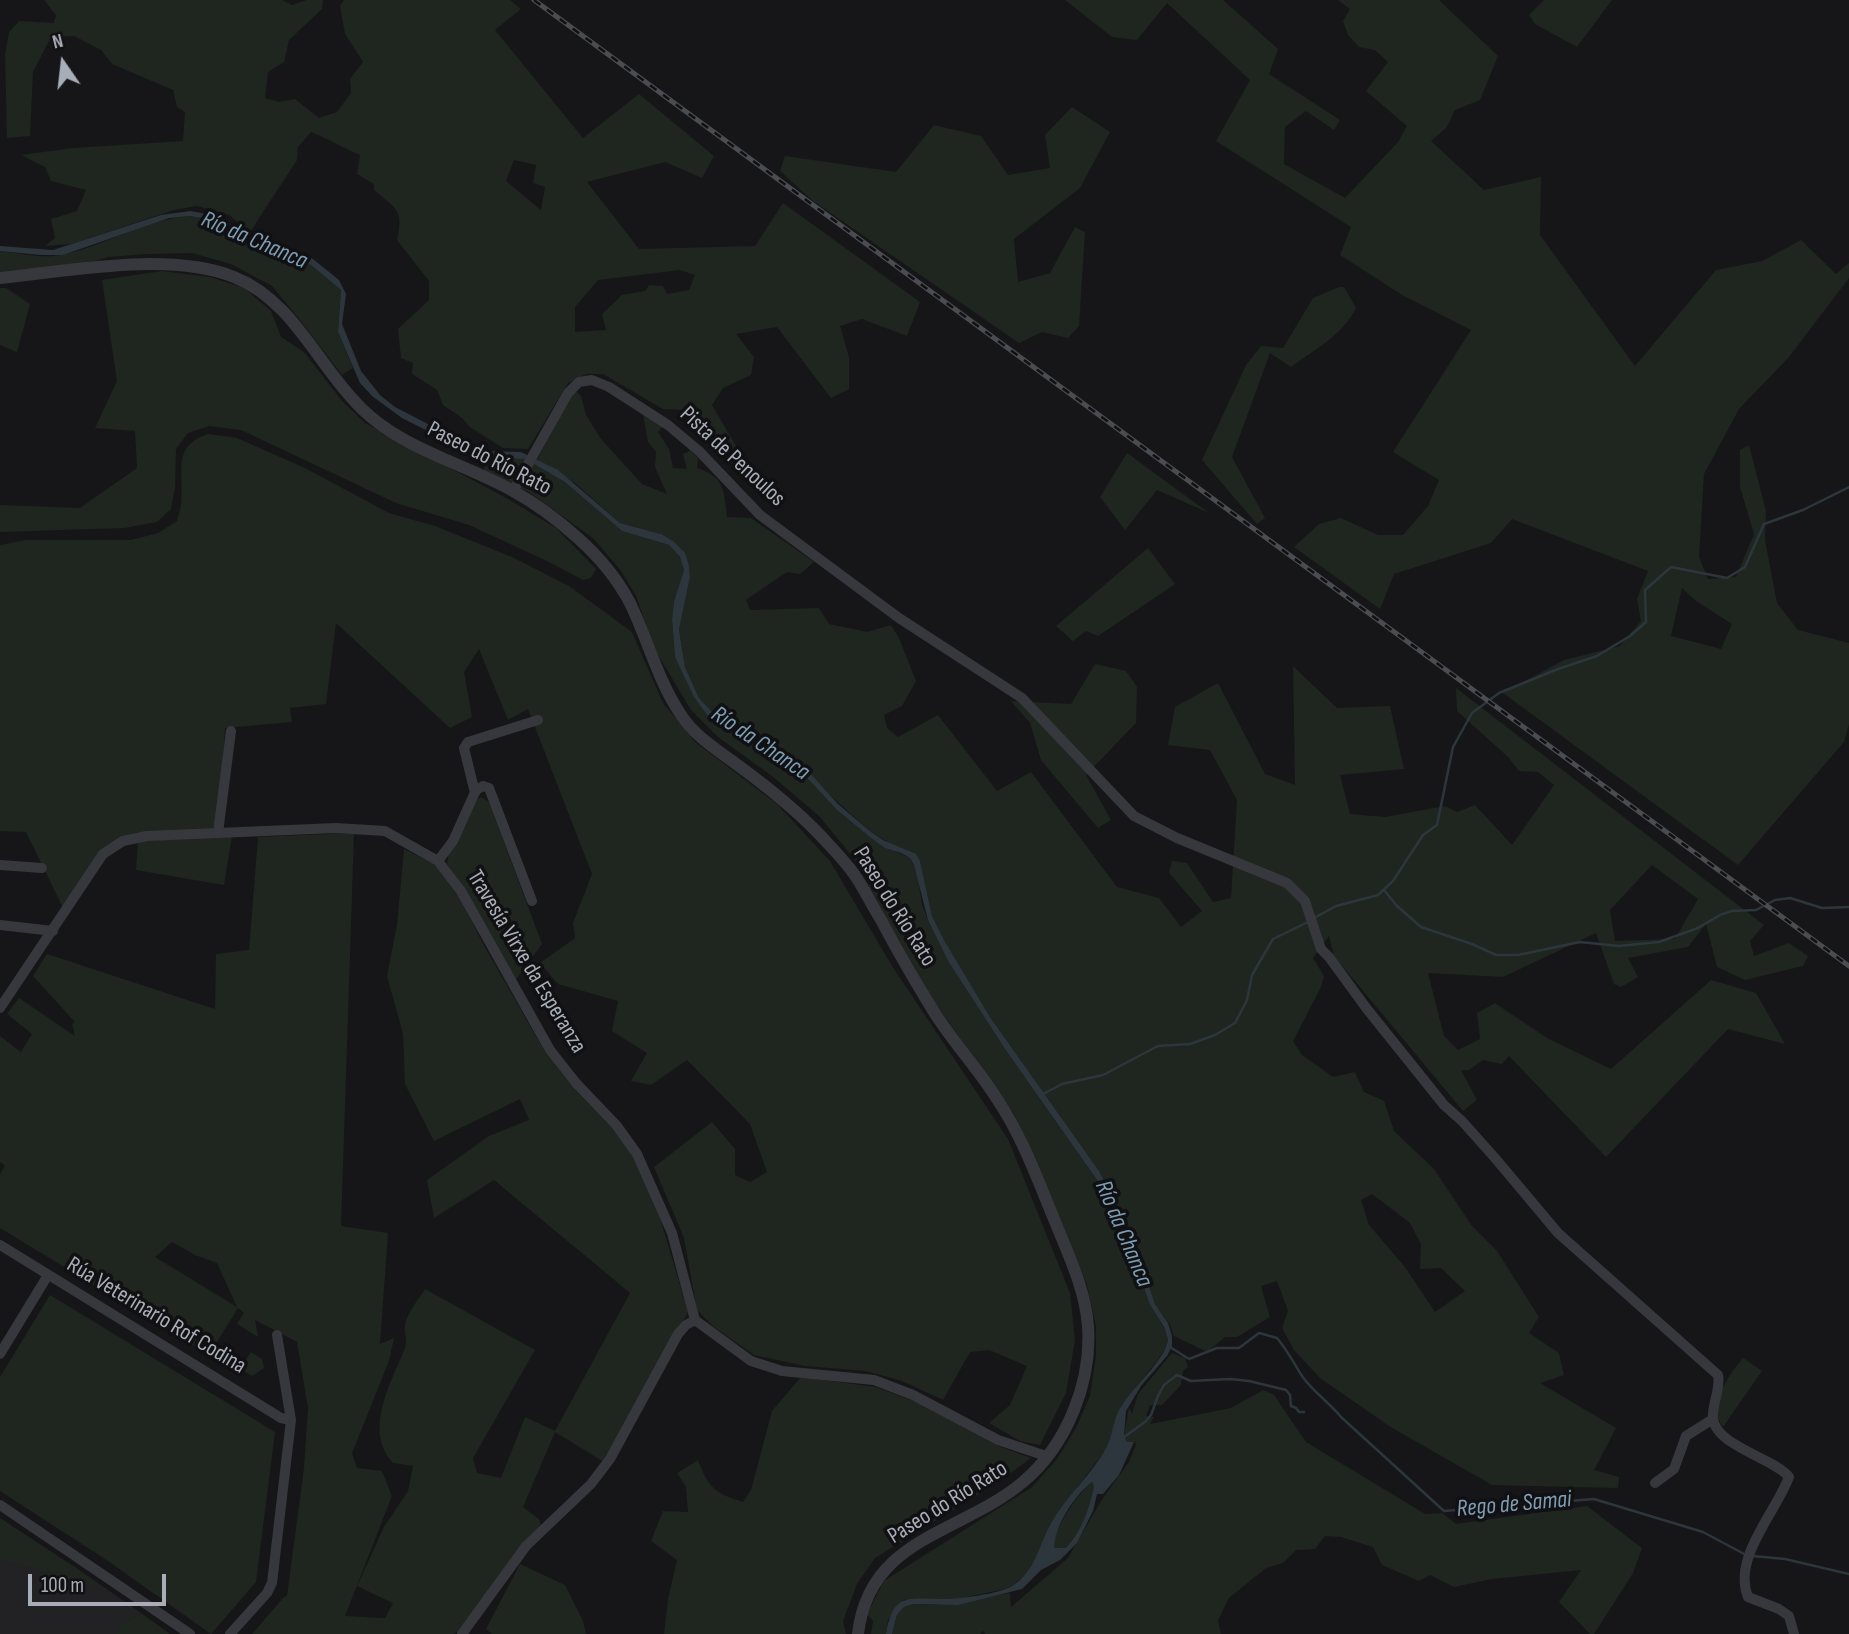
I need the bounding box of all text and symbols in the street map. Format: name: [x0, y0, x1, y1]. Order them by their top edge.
north arrow: [28, 28, 98, 98]
text: N: [50, 30, 66, 55]
water label: Río da Chanca: [197, 206, 311, 276]
street label: Pista de Penoulos: [674, 401, 790, 513]
street label: Paseo do Río Rato: [422, 416, 556, 502]
water label: Río da Chanca: [705, 701, 815, 787]
street label: Paseo do Río Rato: [846, 842, 942, 972]
street label: Travesía Virxe da Esperanza: [460, 865, 592, 1059]
water label: Río da Chanca: [1088, 1177, 1158, 1291]
street label: Rúa Veterinario Rof Codina: [61, 1252, 251, 1380]
street label: Paseo do Río Rato: [883, 1455, 1013, 1551]
water label: Rego de Samai: [1455, 1486, 1573, 1524]
scale bar: [32, 1560, 170, 1604]
text: 100 m: [41, 1573, 84, 1598]

